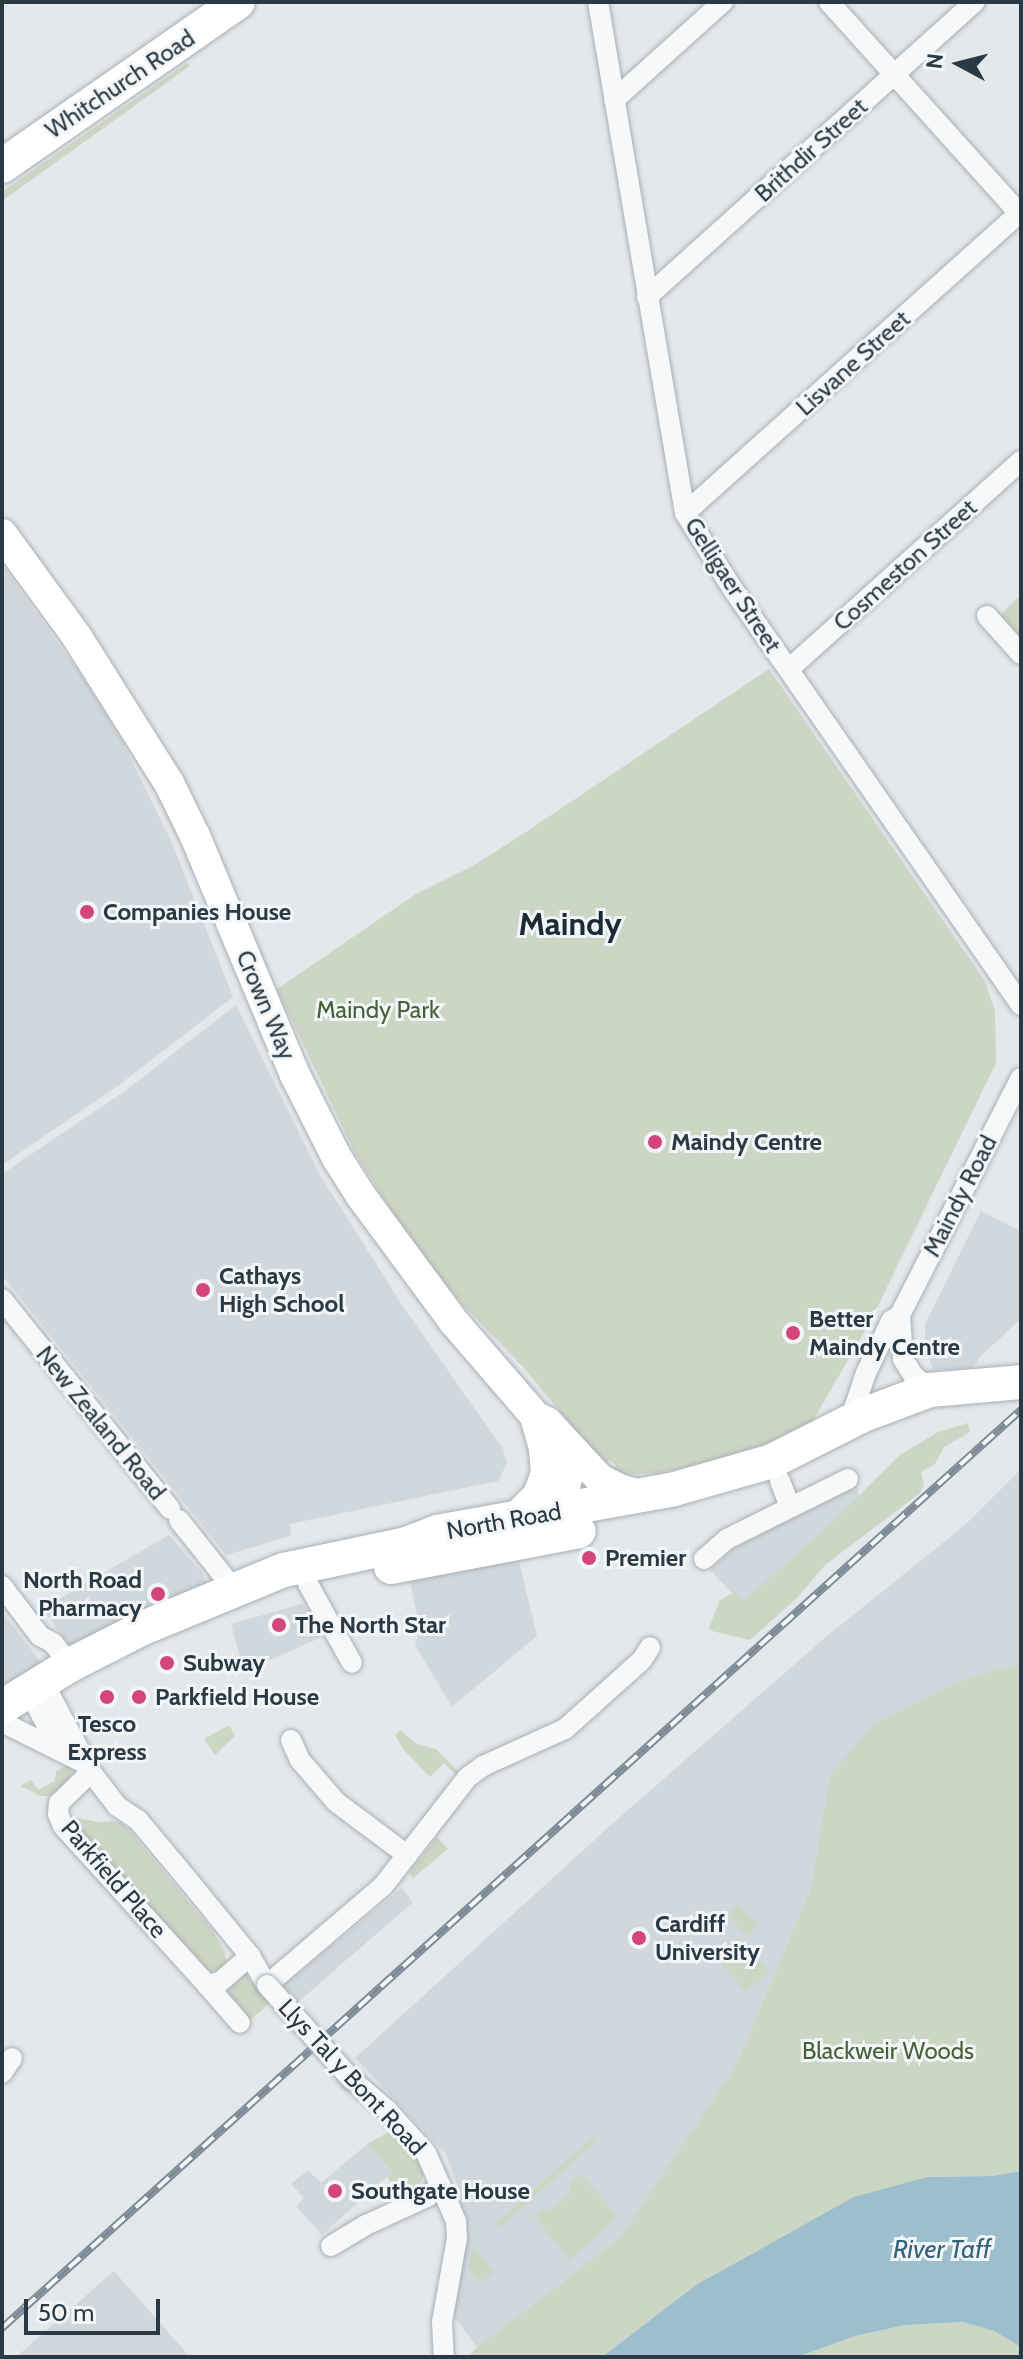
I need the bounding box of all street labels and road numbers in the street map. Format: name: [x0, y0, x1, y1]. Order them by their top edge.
street label: Whitchurch Road: [40, 23, 200, 145]
street label: Brithdir Street: [749, 92, 873, 208]
street label: Lisvane Street: [790, 304, 916, 422]
street label: Cosmeston Street: [828, 493, 982, 637]
street label: Gelligaer Street: [679, 512, 787, 658]
street label: Crown Way: [230, 946, 302, 1064]
street label: Maindy Road: [917, 1131, 1003, 1261]
street label: New Zealand Road: [30, 1340, 172, 1506]
street label: North Road: [444, 1497, 564, 1545]
street label: Parkfield Place: [55, 1814, 173, 1944]
street label: Llys Tal y Bont Road: [272, 1993, 432, 2161]

